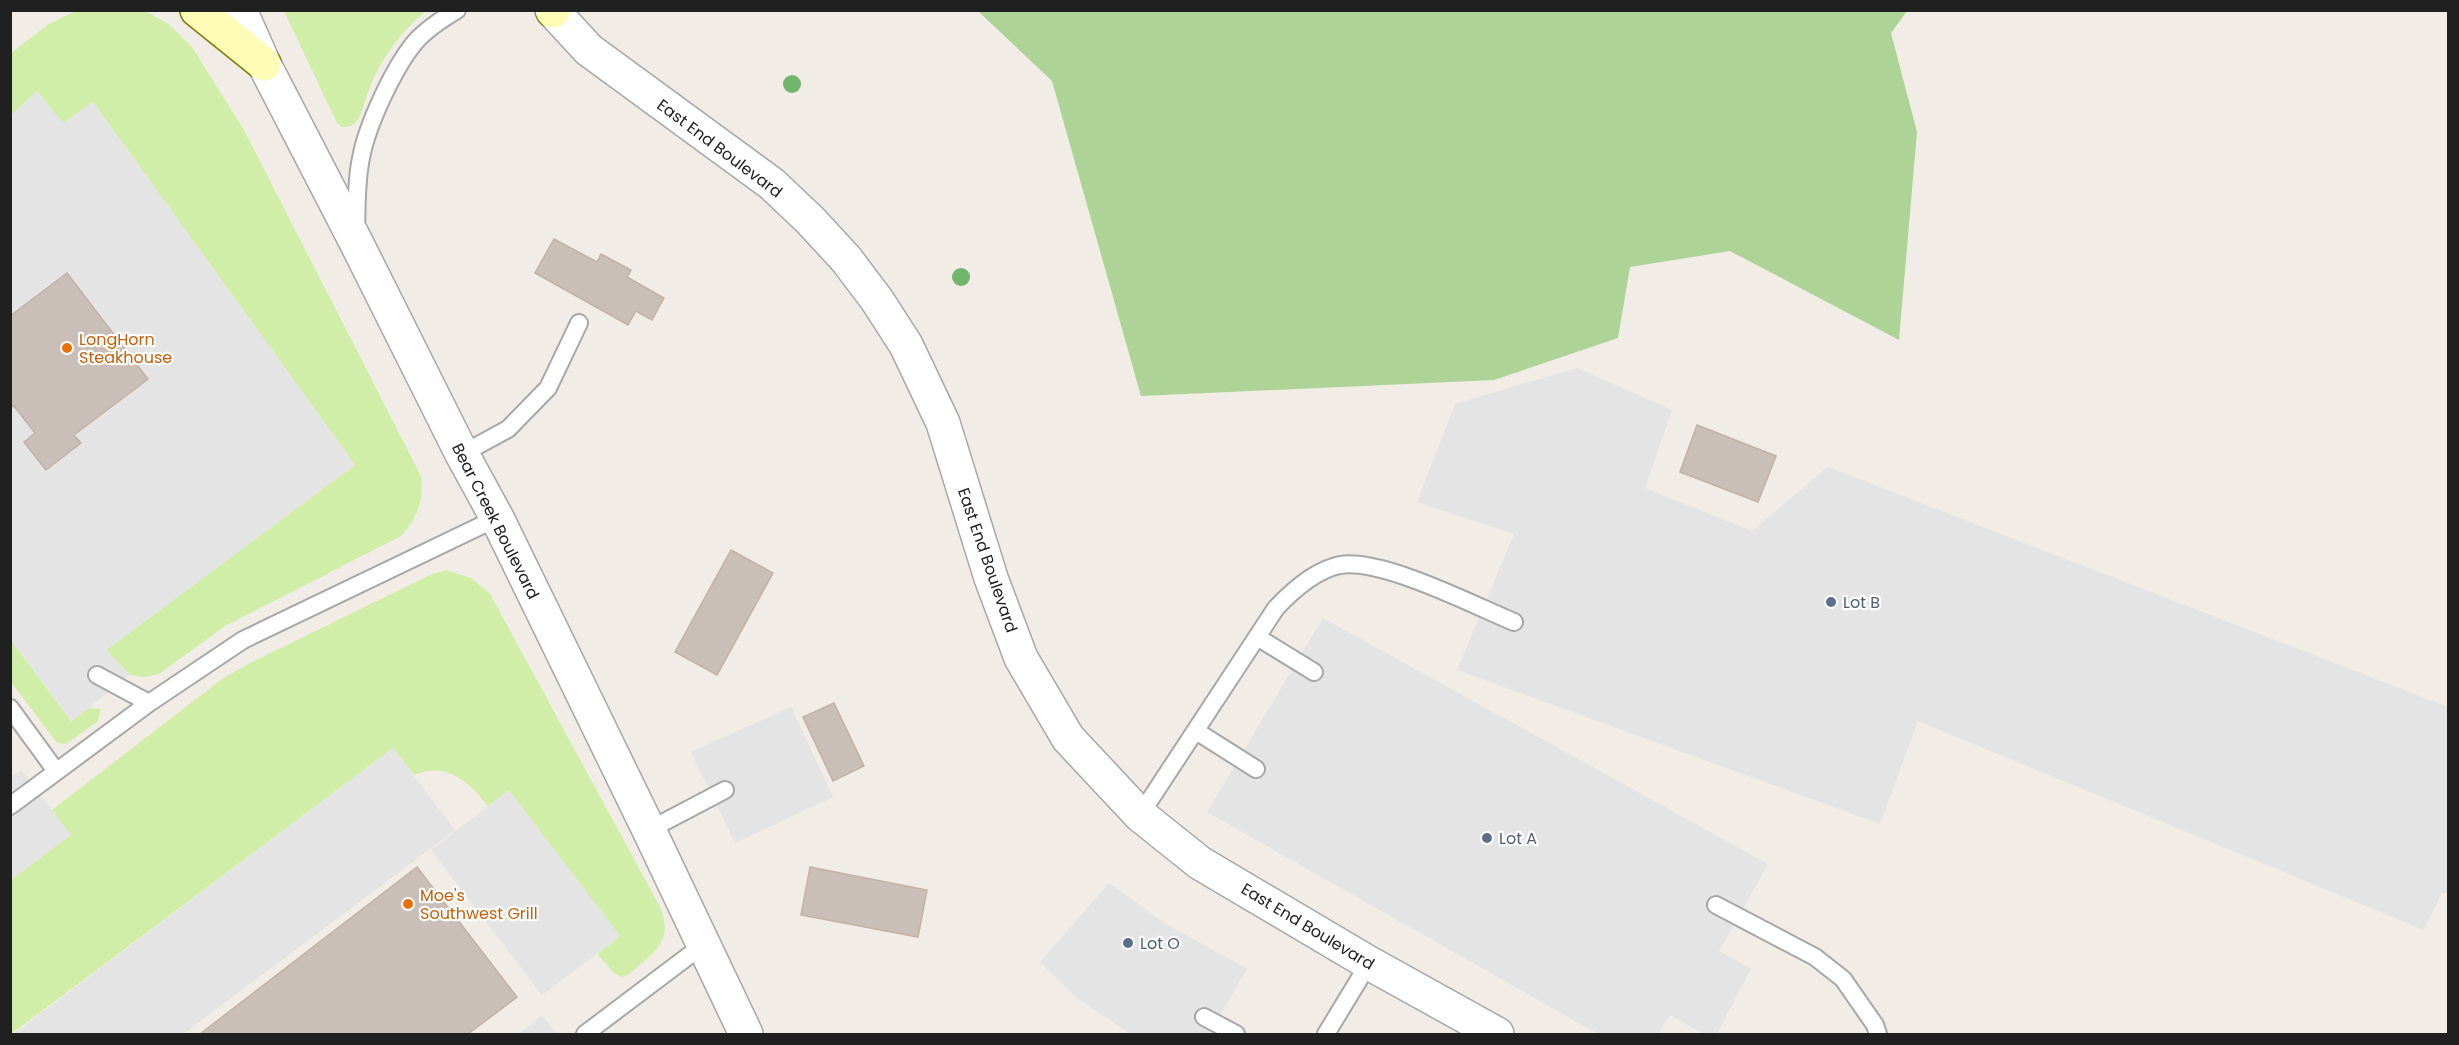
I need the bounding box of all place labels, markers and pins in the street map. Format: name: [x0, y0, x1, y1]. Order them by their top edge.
place label: LongHorn Steakhouse: [79, 328, 172, 369]
marker: LongHorn Steakhouse: [60, 341, 74, 355]
place label: Lot B: [1843, 591, 1880, 614]
marker: Lot B: [1824, 595, 1838, 609]
place label: Lot A: [1499, 827, 1537, 850]
marker: Lot A: [1480, 831, 1494, 845]
place label: Moe's Southwest Grill: [420, 884, 538, 925]
marker: Moe's Southwest Grill: [401, 897, 415, 911]
place label: Lot O: [1140, 932, 1180, 955]
marker: Lot O: [1121, 936, 1135, 950]

